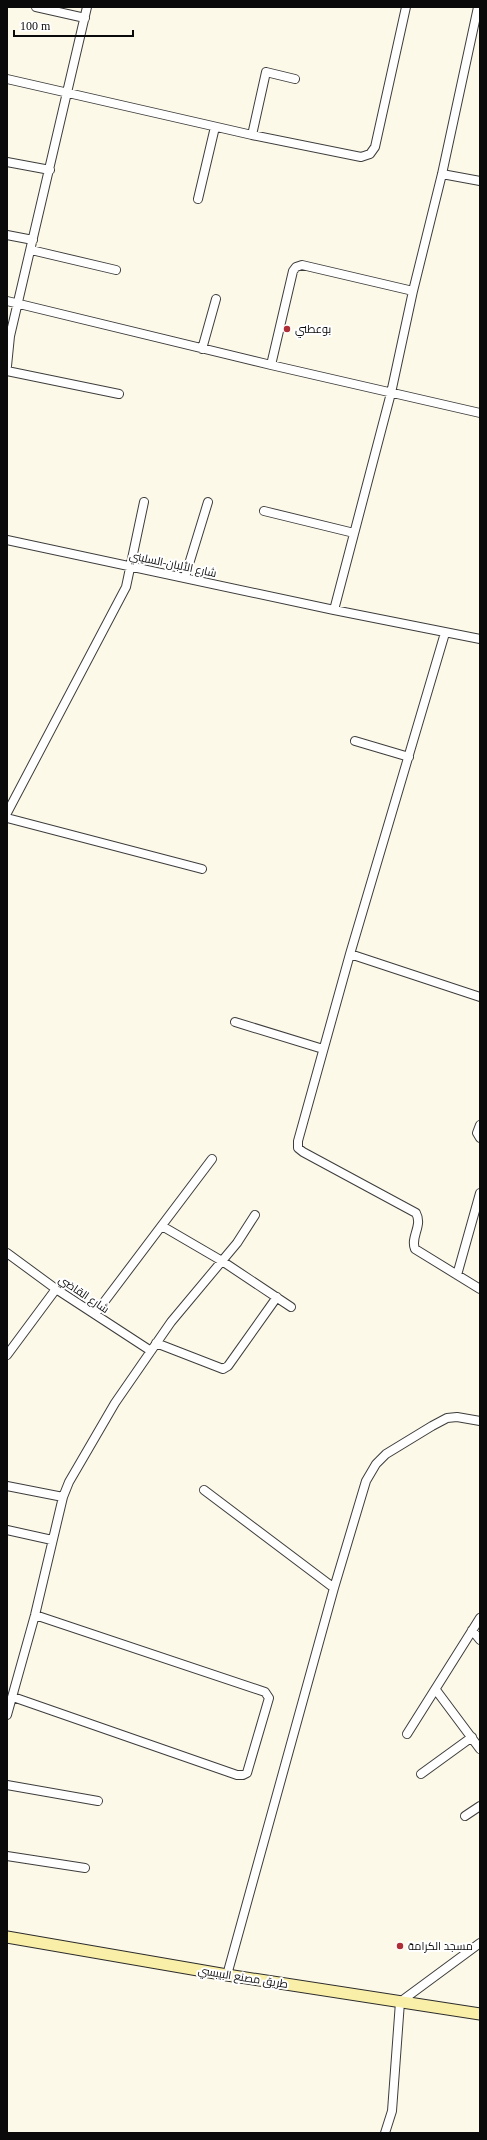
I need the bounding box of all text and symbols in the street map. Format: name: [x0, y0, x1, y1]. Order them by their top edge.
scale bar: [14, 12, 133, 38]
text: 100 m: [20, 19, 51, 33]
place label: بوعطني: [295, 323, 331, 338]
marker: بوعطني: [282, 324, 292, 334]
street label: شارع الألبان-السليني: [128, 549, 218, 582]
street label: شارع القاضي: [56, 1273, 111, 1317]
place label: مسجد الكرامة: [408, 1940, 473, 1953]
marker: مسجد الكرامة: [395, 1941, 405, 1951]
street label: طريق مصنع البيبسي: [197, 1964, 289, 1992]

